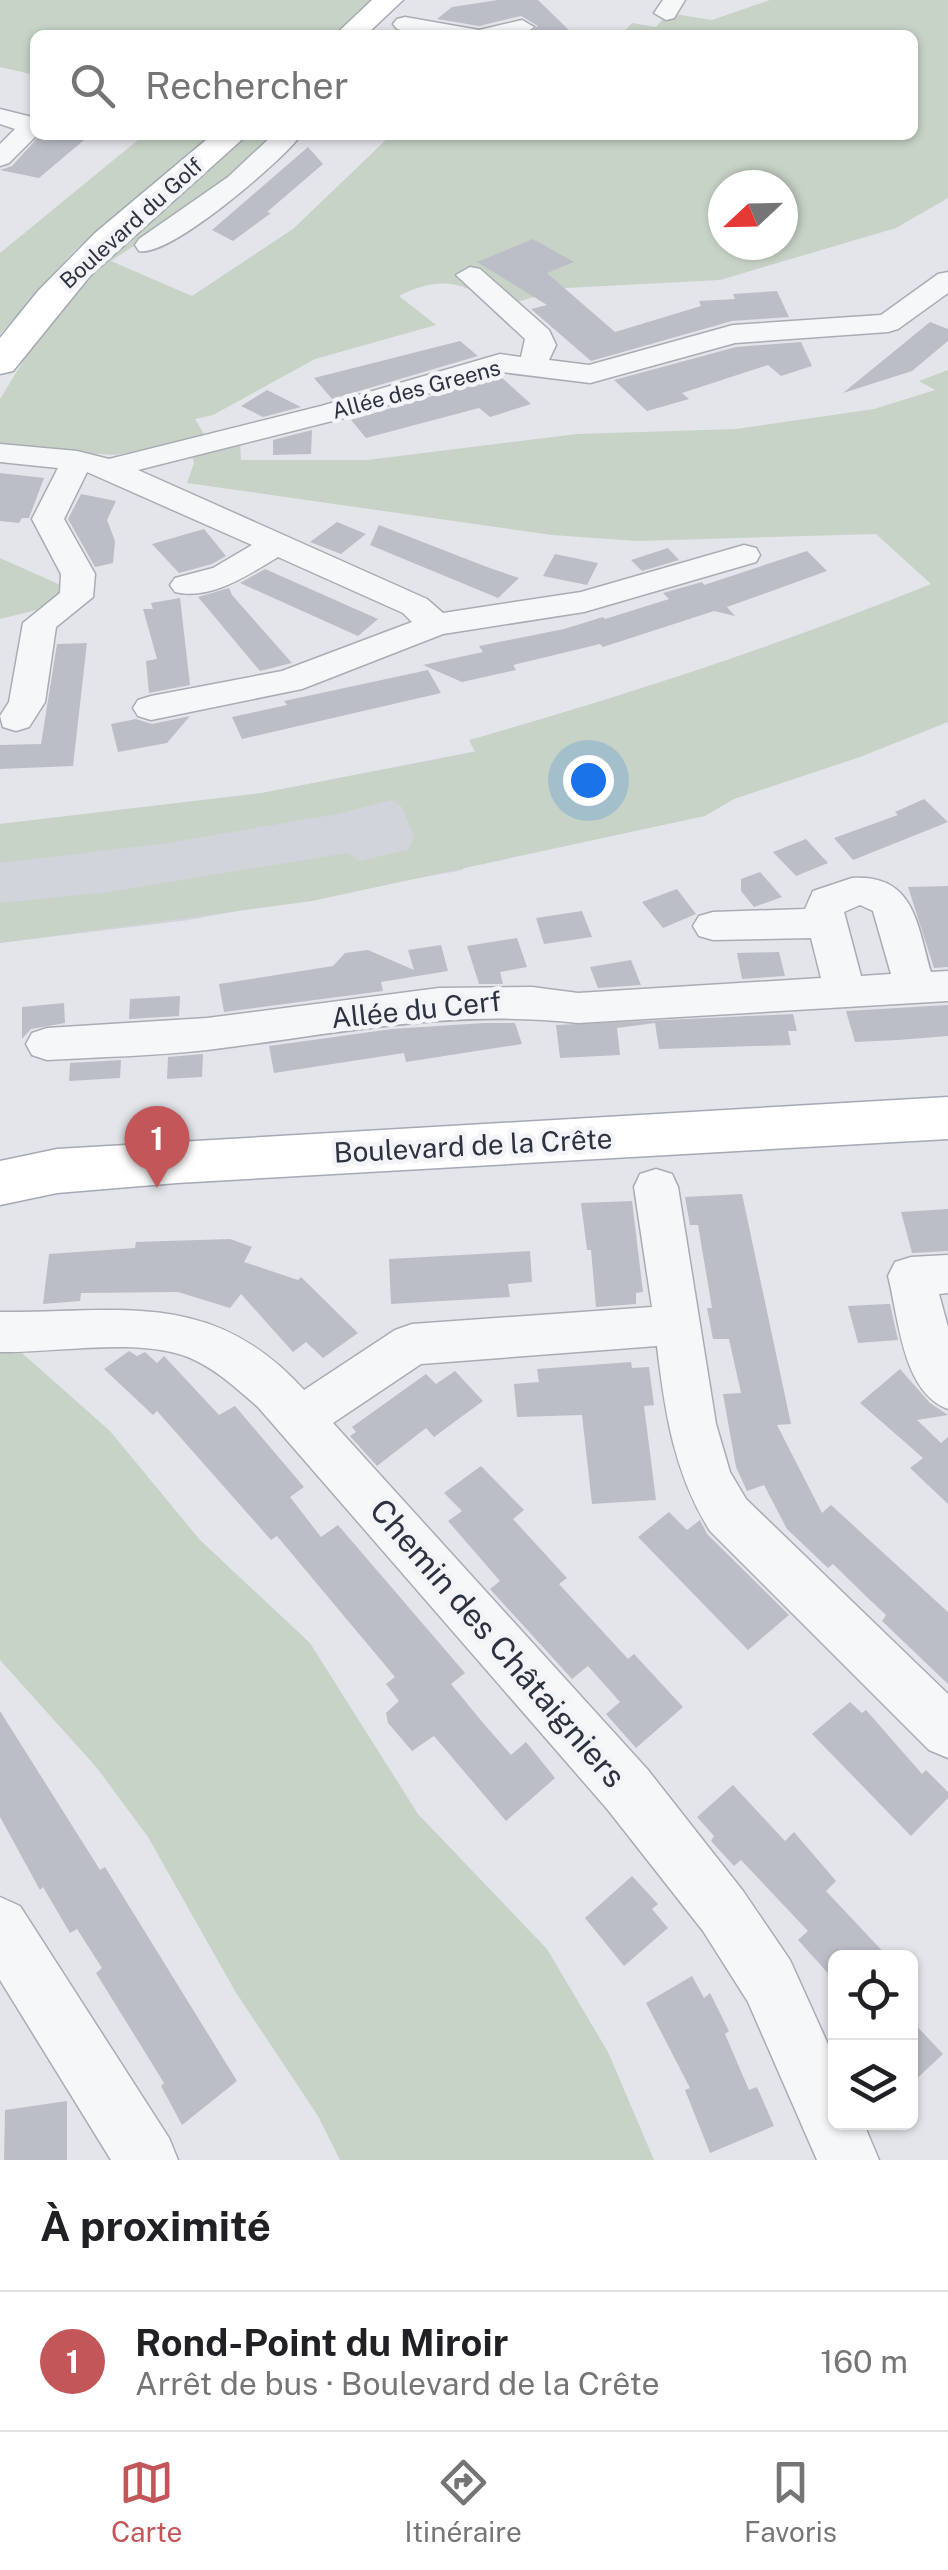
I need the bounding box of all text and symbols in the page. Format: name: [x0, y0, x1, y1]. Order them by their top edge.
search box: [30, 30, 918, 140]
icon: search: [65, 58, 120, 113]
text: Rechercher: [145, 63, 349, 108]
street label: Boulevard du Golf: [54, 152, 208, 294]
north arrow: [708, 170, 798, 260]
street label: Allée des Greens: [329, 354, 503, 424]
your location: [563, 755, 614, 806]
street label: Allée du Cerf: [329, 984, 503, 1034]
pin: 1: [124, 1106, 190, 1188]
street label: Boulevard de la Crête: [333, 1121, 613, 1169]
street label: Chemin des Châtaigniers: [363, 1491, 633, 1795]
map controls: [828, 1950, 918, 2130]
button: locate: [828, 1950, 918, 2040]
button: layers: [828, 2040, 918, 2130]
text: À proximité: [40, 2201, 271, 2250]
text: Rond-Point du Miroir: [135, 2320, 508, 2365]
text: 1: [66, 2343, 79, 2380]
text: 160 m: [820, 2343, 908, 2380]
text: Arrêt de bus · Boulevard de la Crête: [135, 2365, 660, 2402]
tab: Carte: [111, 2455, 182, 2548]
tab: Itinéraire: [404, 2455, 522, 2548]
tab: Favoris: [744, 2455, 837, 2548]

